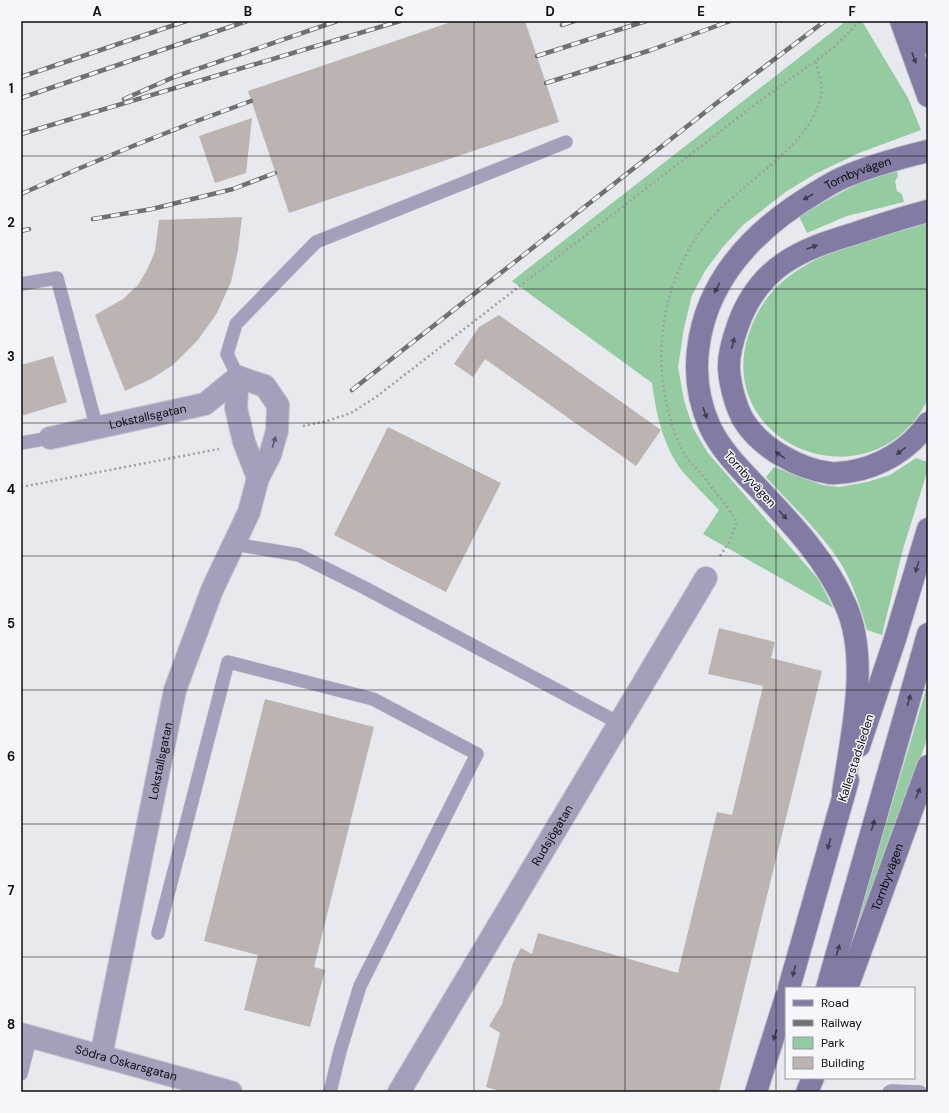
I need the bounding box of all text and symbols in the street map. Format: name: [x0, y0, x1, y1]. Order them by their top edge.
text: A: [92, 3, 102, 20]
text: B: [244, 3, 252, 20]
text: C: [394, 3, 404, 20]
text: D: [545, 3, 555, 20]
text: E: [697, 3, 705, 20]
text: F: [848, 3, 856, 20]
one-way arrow: [912, 52, 918, 64]
text: 1: [9, 80, 13, 97]
street label: Tornbyvägen: [821, 153, 893, 194]
one-way arrow: [802, 194, 814, 201]
text: 2: [7, 214, 15, 231]
one-way arrow: [807, 244, 818, 250]
one-way arrow: [714, 282, 721, 294]
one-way arrow: [730, 337, 736, 349]
text: 3: [7, 348, 15, 365]
street label: Lokstallsgatan: [108, 400, 188, 433]
one-way arrow: [703, 407, 709, 419]
one-way arrow: [271, 436, 277, 448]
street label: Tornbyvägen: [720, 447, 780, 511]
one-way arrow: [895, 447, 906, 455]
one-way arrow: [774, 450, 785, 459]
text: 4: [7, 481, 15, 498]
one-way arrow: [779, 510, 788, 520]
one-way arrow: [914, 561, 920, 573]
text: 5: [7, 615, 15, 632]
one-way arrow: [906, 694, 912, 706]
street label: Kallerstadsleden: [834, 712, 878, 804]
street label: Lokstallsgatan: [145, 721, 176, 801]
text: 6: [7, 748, 15, 765]
one-way arrow: [915, 787, 921, 799]
street label: Rudsjögatan: [528, 802, 577, 869]
one-way arrow: [871, 819, 877, 832]
one-way arrow: [826, 838, 832, 850]
street label: Tornbyvägen: [868, 841, 907, 913]
text: 7: [8, 882, 15, 899]
one-way arrow: [835, 944, 841, 956]
one-way arrow: [790, 965, 796, 977]
legend: [785, 987, 915, 1079]
text: Road: [821, 995, 849, 1011]
text: Railway: [821, 1015, 862, 1031]
text: 8: [7, 1016, 15, 1033]
one-way arrow: [772, 1029, 778, 1041]
text: Park: [821, 1035, 845, 1051]
street label: Södra Oskarsgatan: [73, 1041, 179, 1085]
text: Building: [821, 1055, 865, 1071]

